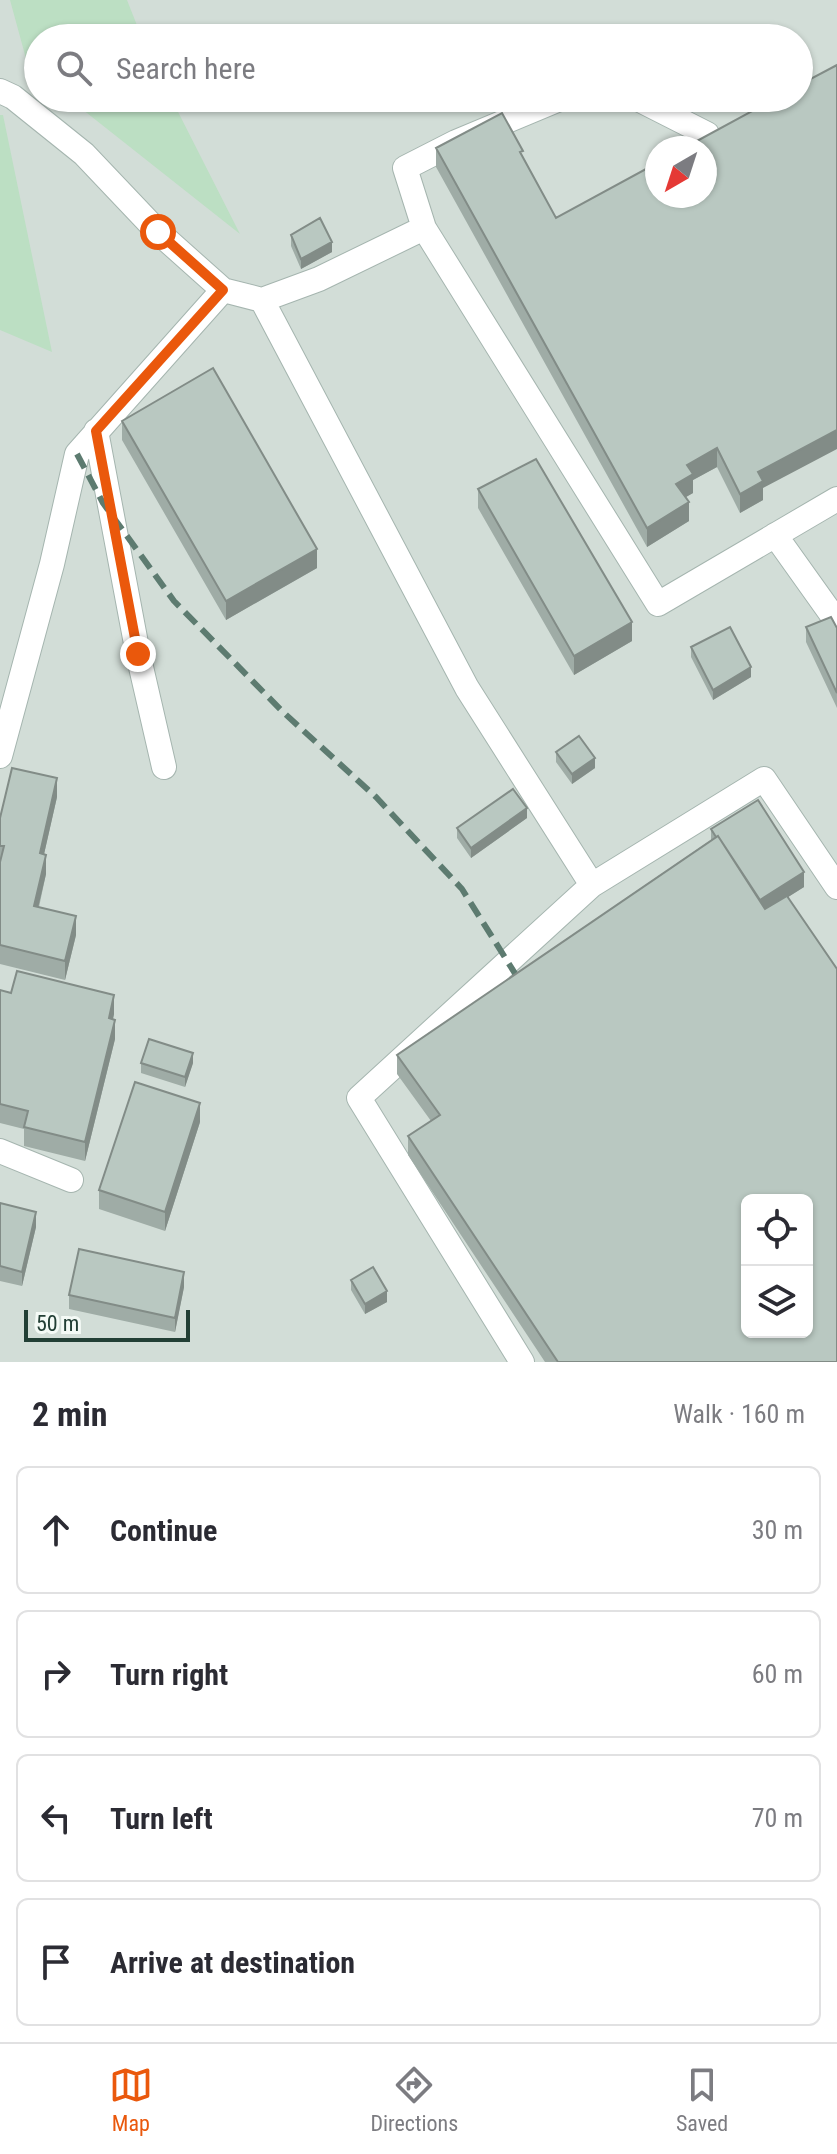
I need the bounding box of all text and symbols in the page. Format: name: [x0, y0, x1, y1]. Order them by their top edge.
search box: [24, 24, 813, 112]
icon: search: [52, 46, 96, 90]
text: Search here: [116, 51, 256, 86]
north arrow: [645, 136, 717, 208]
route start: [140, 214, 176, 250]
route end: [120, 636, 156, 672]
map controls: [741, 1194, 813, 1338]
button: locate: [741, 1194, 813, 1266]
button: layers: [741, 1266, 813, 1338]
scale bar: [24, 1306, 190, 1342]
text: 50 m: [36, 1311, 79, 1336]
text: 2 min: [32, 1394, 108, 1434]
text: Walk · 160 m: [673, 1399, 805, 1429]
icon: ahead: [34, 1508, 78, 1552]
text: Continue: [110, 1513, 217, 1548]
text: 30 m: [752, 1515, 803, 1545]
icon: right: [34, 1652, 78, 1696]
text: Turn right: [110, 1657, 228, 1692]
text: 60 m: [752, 1659, 803, 1689]
icon: left: [34, 1796, 78, 1840]
text: Turn left: [110, 1801, 213, 1836]
text: 70 m: [752, 1803, 803, 1833]
icon: arrive: [34, 1940, 78, 1984]
text: Arrive at destination: [110, 1945, 355, 1980]
tab: Map: [109, 2063, 153, 2136]
tab: Directions: [370, 2063, 458, 2136]
tab: Saved: [676, 2063, 728, 2136]

